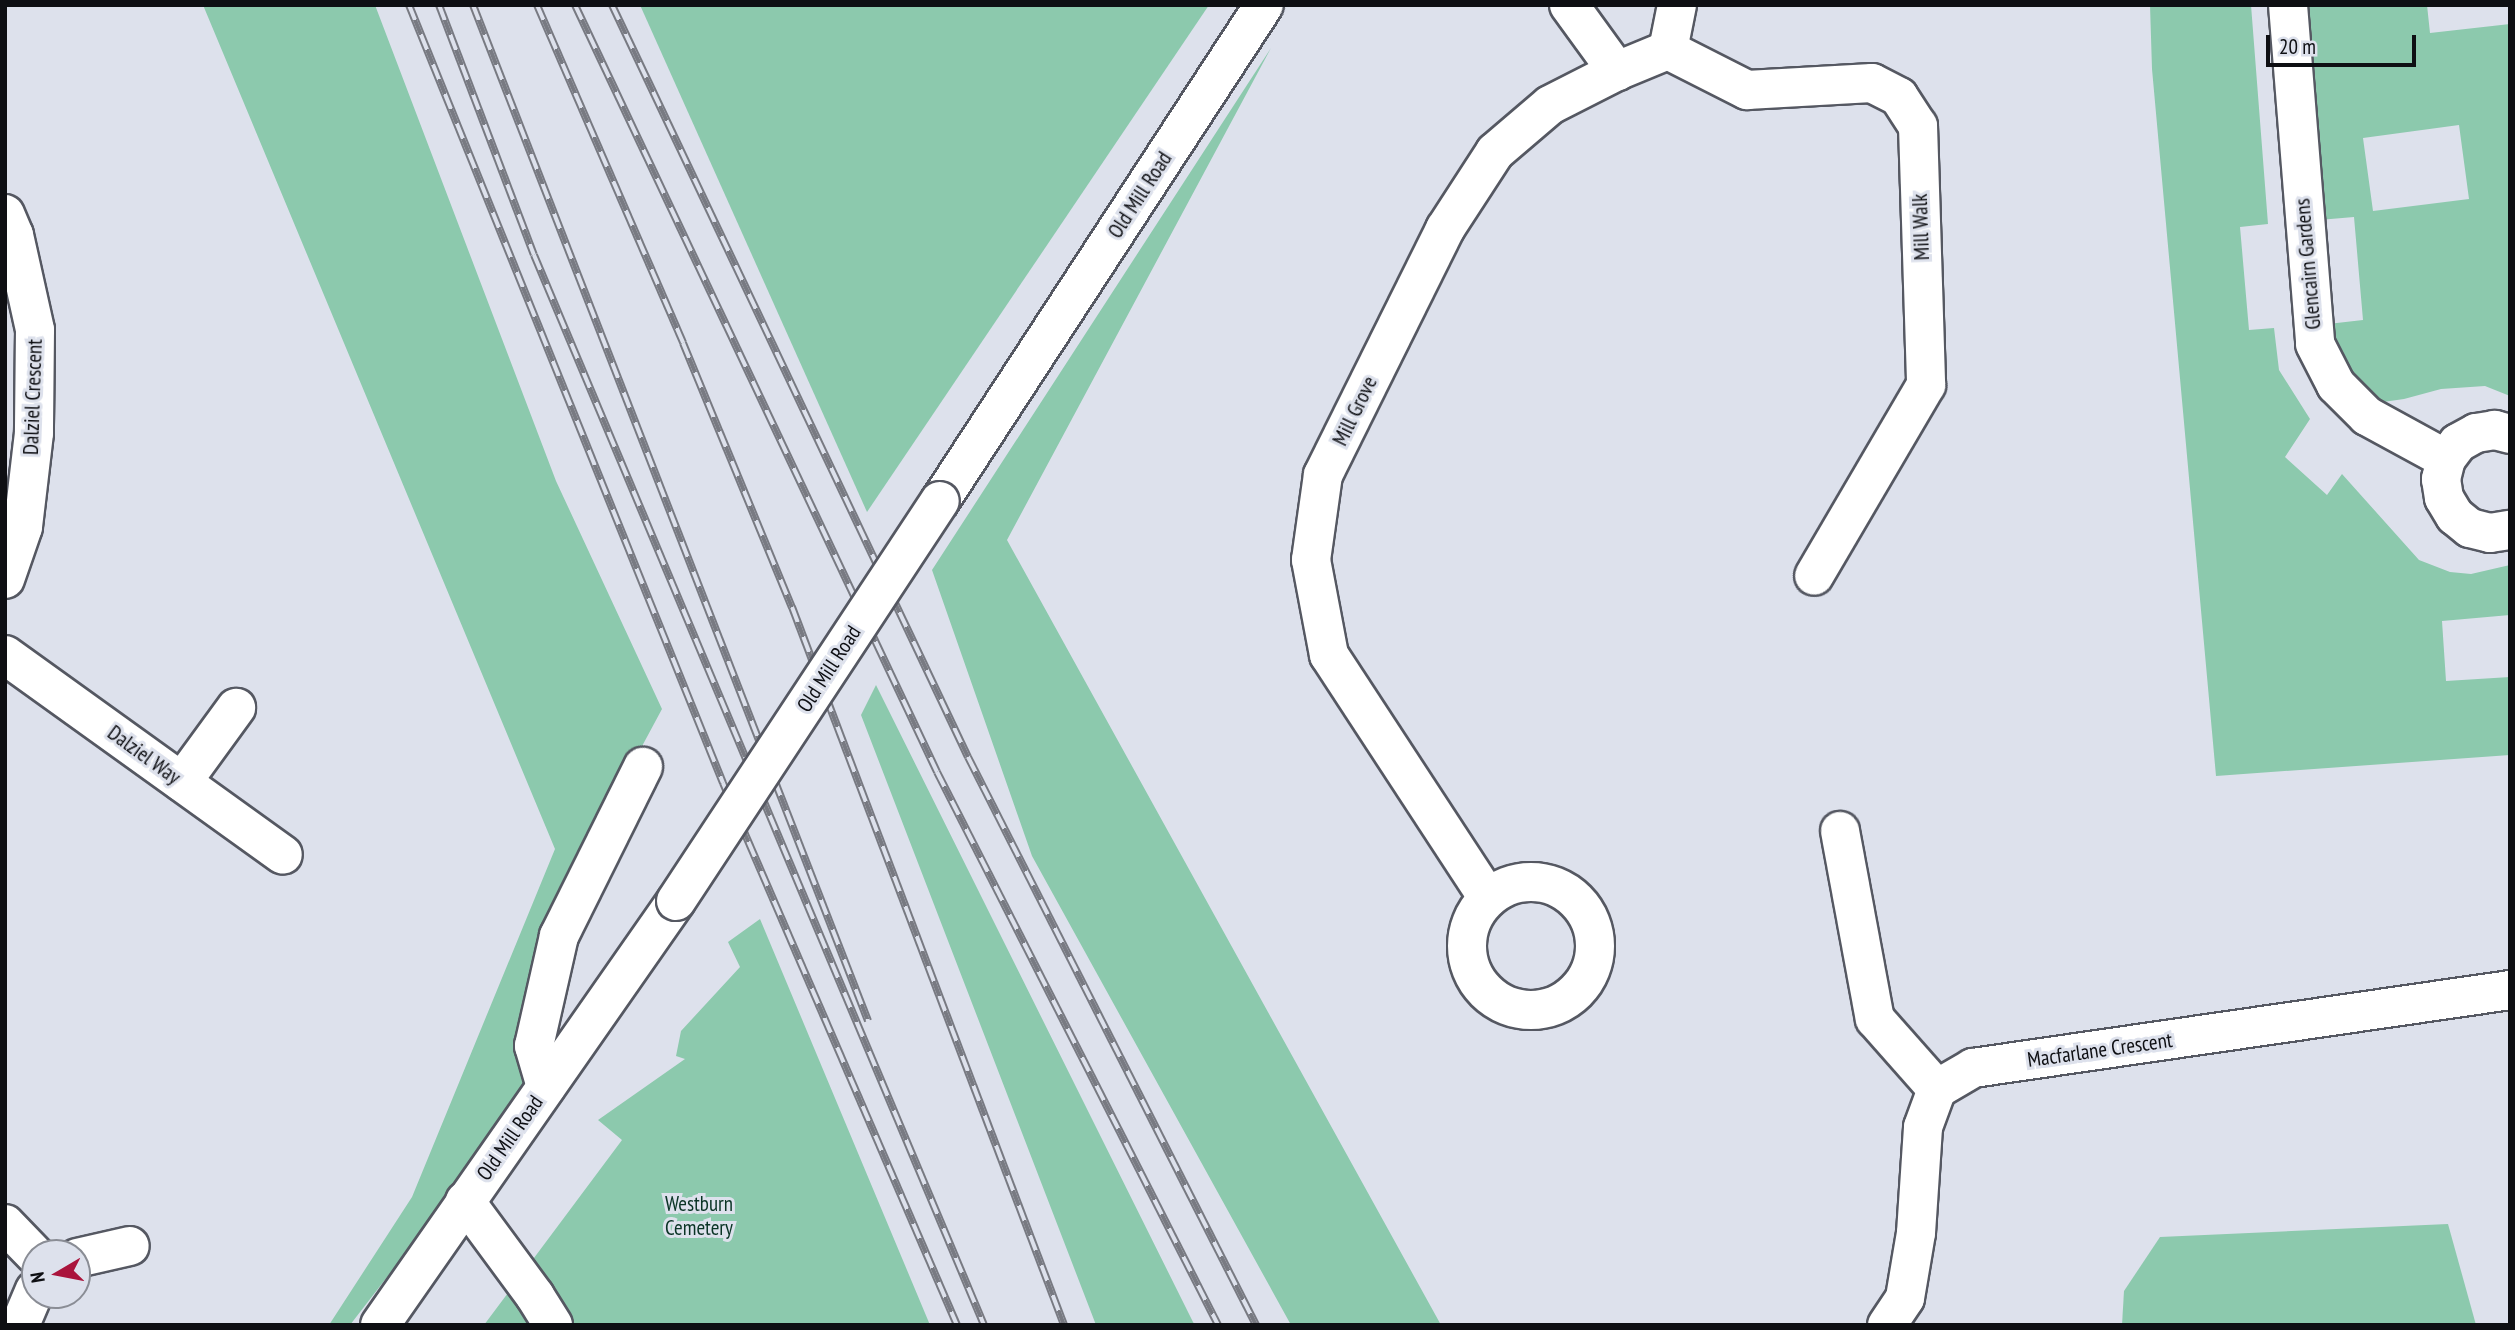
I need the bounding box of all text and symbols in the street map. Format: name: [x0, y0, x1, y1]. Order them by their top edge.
scale bar: [2270, 21, 2420, 65]
text: 20 m: [2279, 33, 2316, 60]
street label: Old Mill Road: [1103, 147, 1177, 243]
street label: Mill Walk: [1907, 193, 1935, 261]
street label: Glencairn Gardens: [2290, 197, 2326, 331]
street label: Dalziel Crescent: [18, 339, 48, 455]
street label: Mill Grove: [1327, 372, 1383, 450]
street label: Old Mill Road: [792, 621, 866, 717]
street label: Dalziel Way: [103, 720, 185, 790]
street label: Macfarlane Crescent: [2026, 1027, 2174, 1073]
street label: Old Mill Road: [472, 1091, 548, 1185]
park label: Westburn Cemetery: [665, 1191, 733, 1241]
north arrow: [21, 1239, 91, 1309]
text: N: [25, 1270, 50, 1284]

